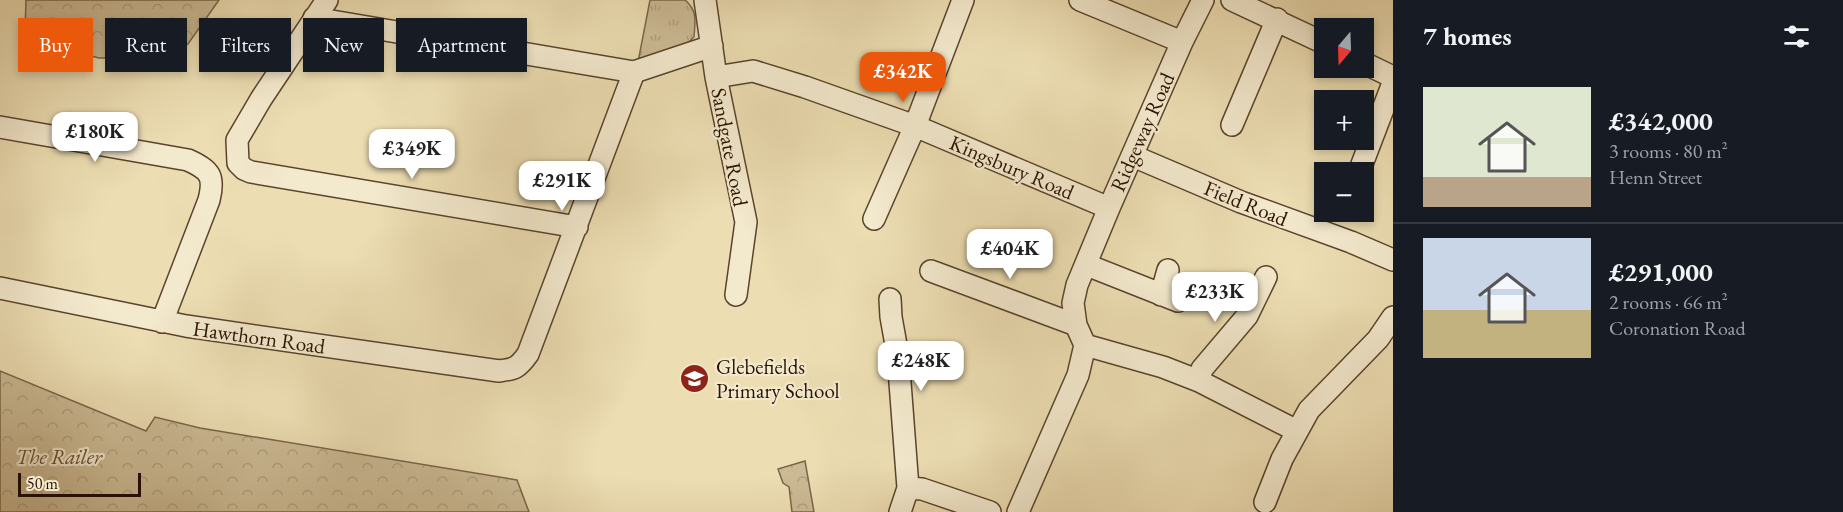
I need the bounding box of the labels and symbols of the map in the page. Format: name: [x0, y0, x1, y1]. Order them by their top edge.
north arrow: [1314, 18, 1374, 78]
pin: £342K: [861, 52, 945, 103]
street label: Ridgeway Road: [1104, 68, 1180, 196]
street label: Sandgate Road: [705, 85, 755, 209]
pin: £180K: [53, 112, 137, 163]
pin: £349K: [370, 129, 454, 180]
street label: Kingsbury Road: [946, 129, 1079, 205]
pin: £291K: [520, 161, 604, 212]
street label: Field Road: [1200, 174, 1292, 232]
pin: £404K: [968, 229, 1052, 280]
pin: £233K: [1173, 272, 1257, 323]
street label: Hawthorn Road: [191, 314, 327, 360]
pin: £248K: [879, 341, 963, 392]
place label: Glebefields Primary School: [716, 353, 840, 404]
school or university icon: Glebefields Primary School: [679, 362, 711, 394]
park label: The Railer: [16, 443, 103, 470]
scale bar: [18, 470, 141, 498]

